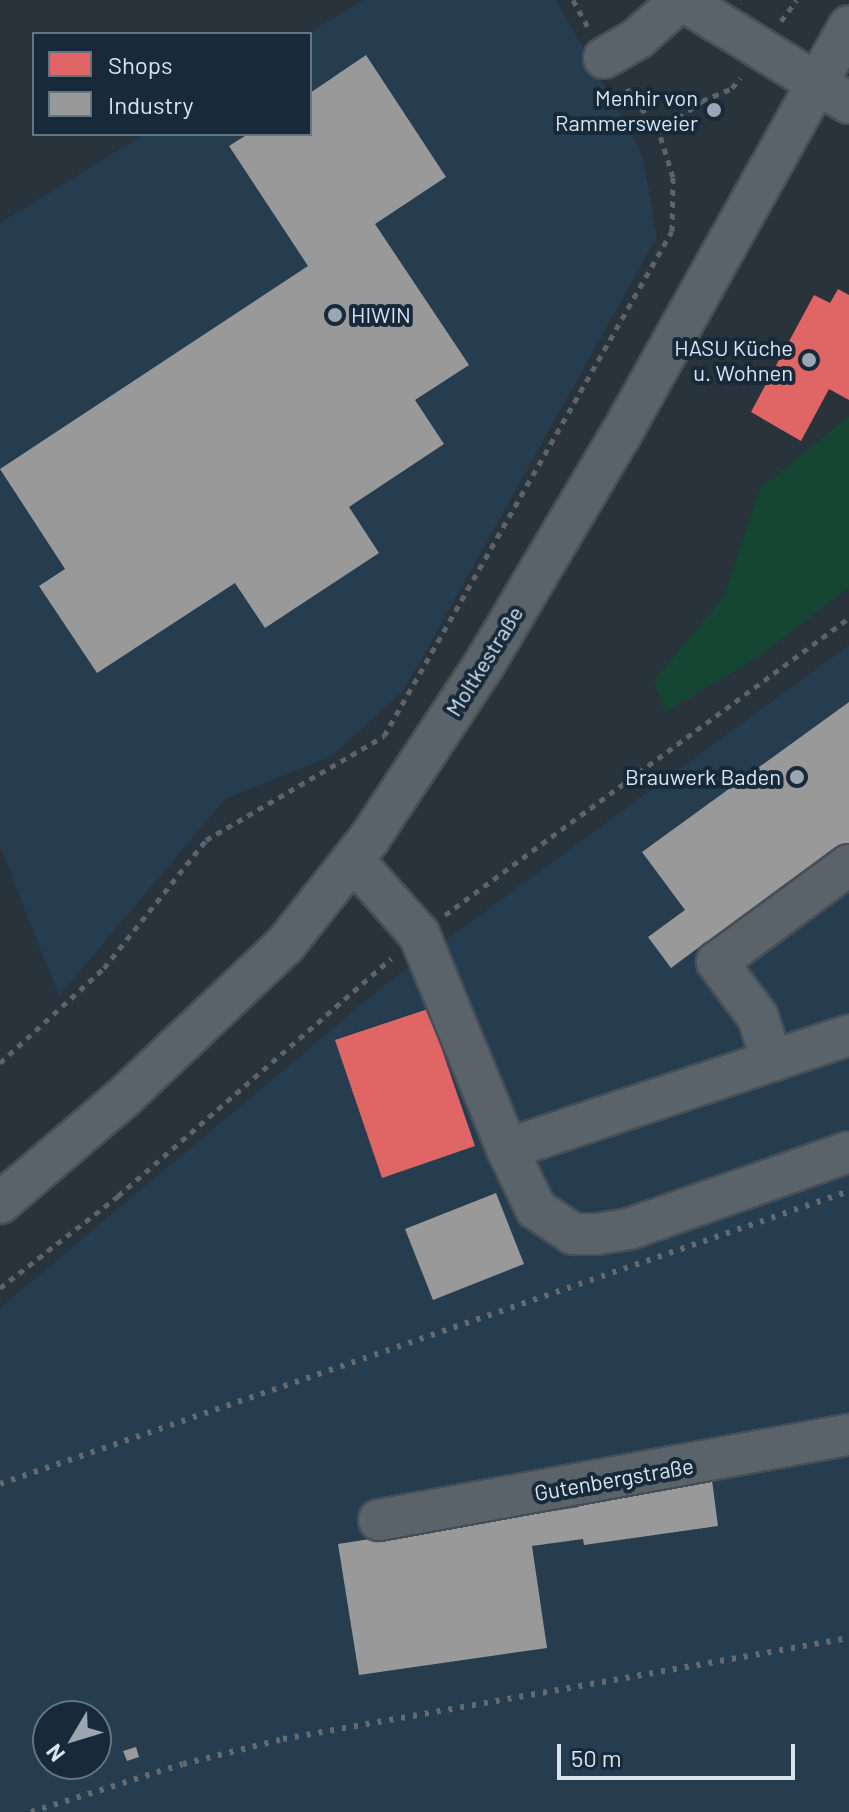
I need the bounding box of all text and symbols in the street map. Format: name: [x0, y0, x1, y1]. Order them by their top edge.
legend: [32, 32, 312, 136]
text: Shops: [108, 50, 173, 79]
place label: Menhir von Rammersweier: [555, 84, 698, 136]
text: Industry: [108, 90, 194, 119]
marker: Menhir von Rammersweier: [705, 101, 723, 119]
place label: HIWIN: [351, 302, 411, 328]
marker: HIWIN: [326, 306, 344, 324]
place label: HASU Küche u. Wohnen: [674, 334, 793, 386]
marker: HASU Küche u. Wohnen: [800, 351, 818, 369]
street label: Moltkestraße: [440, 601, 528, 721]
place label: Brauwerk Baden: [625, 764, 781, 790]
marker: Brauwerk Baden: [788, 768, 806, 786]
street label: Gutenbergstraße: [532, 1452, 696, 1506]
north arrow: [32, 1700, 112, 1780]
scale bar: [561, 1728, 799, 1778]
text: N: [40, 1740, 69, 1767]
text: 50 m: [571, 1743, 622, 1772]

